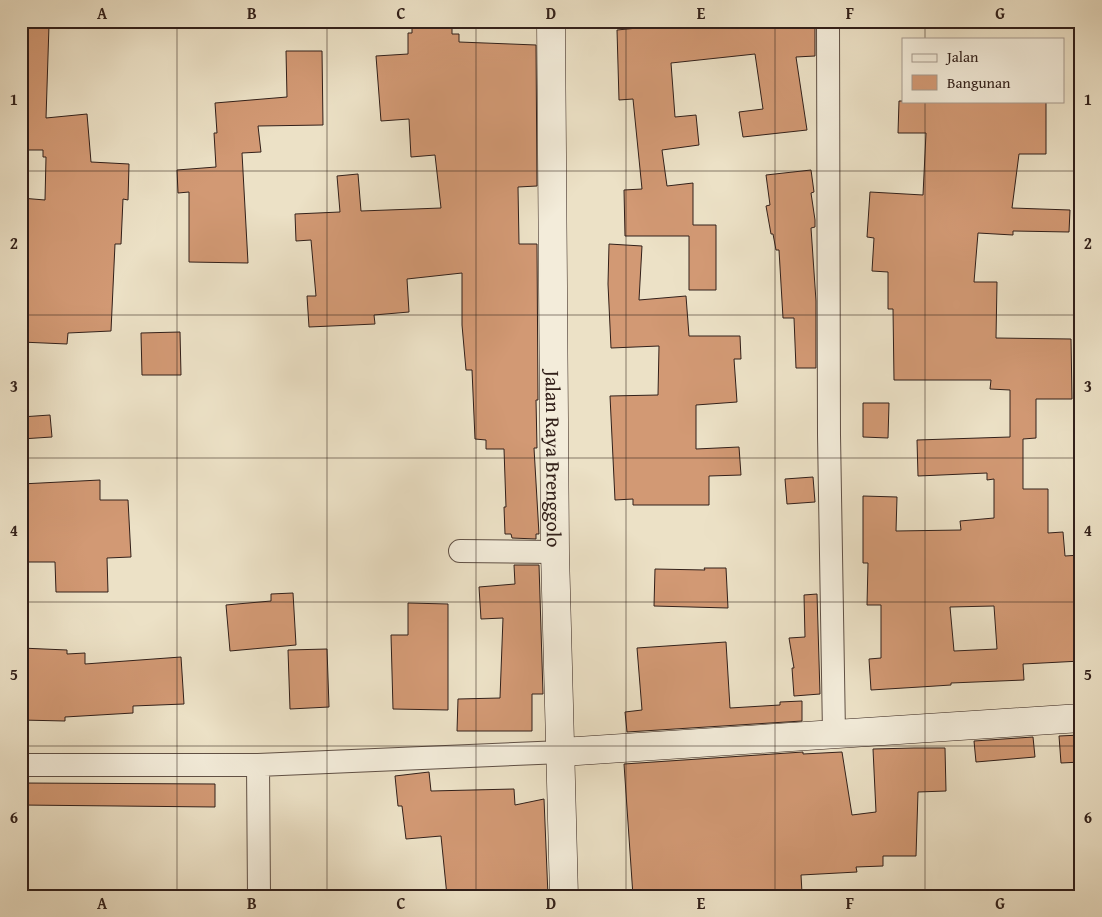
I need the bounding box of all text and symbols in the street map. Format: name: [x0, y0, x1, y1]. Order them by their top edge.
text: A: [97, 1, 108, 25]
text: B: [247, 1, 257, 25]
text: C: [396, 1, 406, 25]
text: D: [546, 1, 556, 25]
text: E: [697, 1, 706, 25]
text: F: [846, 1, 854, 25]
text: G: [995, 1, 1005, 25]
legend: [902, 38, 1064, 102]
text: Jalan: [945, 46, 979, 67]
text: Bangunan: [947, 72, 1011, 93]
text: 1: [10, 87, 18, 111]
text: 1: [1084, 87, 1092, 111]
text: 2: [10, 231, 18, 255]
text: 2: [1084, 231, 1092, 255]
street label: Jalan Raya Brenggolo: [539, 367, 569, 548]
text: 3: [10, 374, 18, 398]
text: 3: [1084, 374, 1092, 398]
text: 4: [10, 518, 18, 542]
text: 4: [1084, 518, 1092, 542]
text: 5: [10, 662, 18, 686]
text: 5: [1084, 662, 1092, 686]
text: 6: [10, 805, 18, 829]
text: 6: [1084, 805, 1092, 829]
text: A: [97, 891, 108, 915]
text: B: [247, 891, 257, 915]
text: C: [396, 891, 406, 915]
text: D: [546, 891, 556, 915]
text: E: [697, 891, 706, 915]
text: F: [846, 891, 854, 915]
text: G: [995, 891, 1005, 915]

